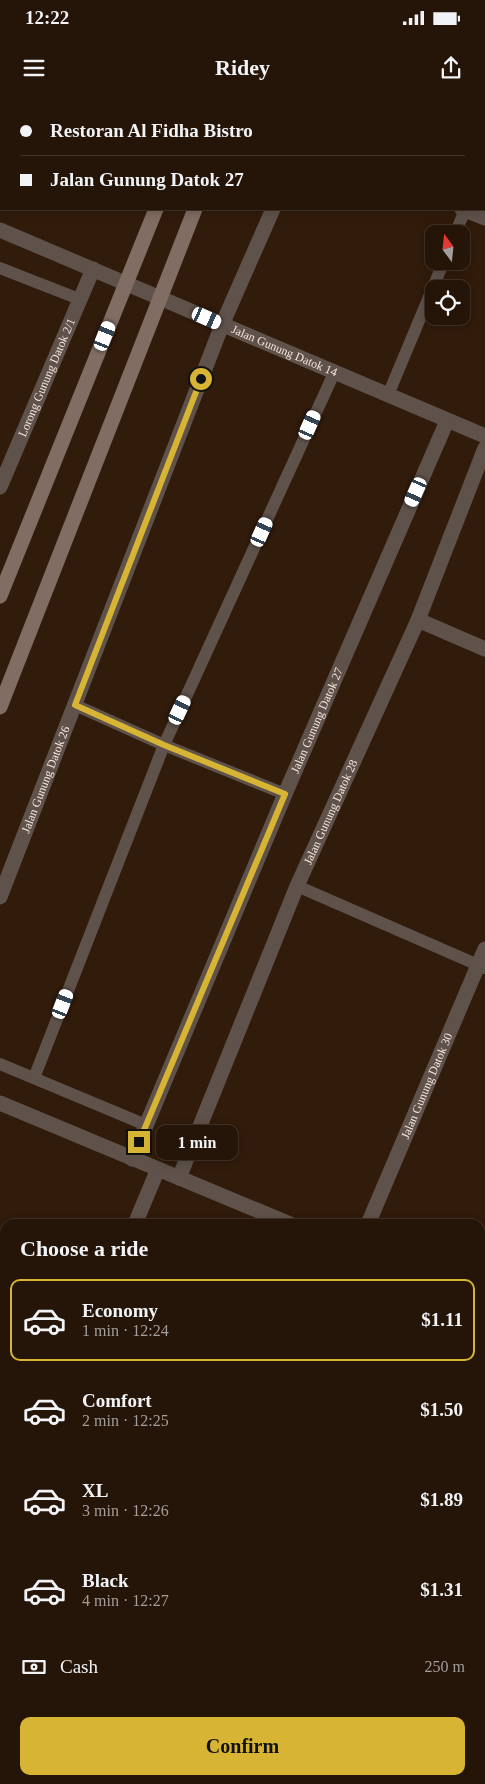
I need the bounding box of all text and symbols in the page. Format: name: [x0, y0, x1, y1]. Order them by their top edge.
text: 12:22: [25, 7, 69, 28]
icon: menu: [20, 54, 48, 82]
icon: share: [437, 54, 465, 82]
text: Ridey: [215, 55, 270, 80]
text: Restoran Al Fidha Bistro: [50, 120, 253, 141]
text: Jalan Gunung Datok 27: [50, 169, 244, 190]
north arrow: [425, 225, 470, 270]
map controls: [425, 225, 470, 325]
button: locate: [425, 280, 470, 325]
car: [190, 305, 223, 331]
street label: Lorong Gunung Datok 2/1: [15, 316, 78, 439]
car: [92, 319, 117, 353]
street label: Jalan Gunung Datok 14: [229, 322, 339, 379]
route start: [190, 368, 212, 390]
car: [297, 408, 322, 442]
car: [403, 475, 428, 509]
car: [249, 515, 274, 549]
street label: Jalan Gunung Datok 27: [288, 665, 346, 775]
car: [166, 693, 193, 727]
street label: Jalan Gunung Datok 26: [18, 724, 73, 835]
street label: Jalan Gunung Datok 28: [301, 758, 360, 867]
car: [50, 987, 75, 1021]
street label: Jalan Gunung Datok 30: [398, 1031, 455, 1141]
callout: 1 min: [156, 1124, 239, 1160]
route end: [128, 1131, 150, 1153]
text: 1 min: [178, 1134, 216, 1151]
text: Choose a ride: [20, 1236, 148, 1261]
icon: car: [22, 1298, 67, 1343]
text: Economy: [82, 1300, 158, 1321]
text: $1.11: [421, 1309, 463, 1330]
text: 1 min · 12:24: [82, 1322, 169, 1339]
icon: car: [22, 1388, 67, 1433]
text: Comfort: [82, 1390, 152, 1411]
text: $1.50: [420, 1399, 463, 1420]
text: 2 min · 12:25: [82, 1412, 169, 1429]
icon: car: [22, 1478, 67, 1523]
text: XL: [82, 1480, 108, 1501]
text: $1.89: [420, 1489, 463, 1510]
text: 3 min · 12:26: [82, 1502, 169, 1519]
icon: car: [22, 1568, 67, 1613]
text: Black: [82, 1570, 128, 1591]
text: $1.31: [420, 1579, 463, 1600]
text: 4 min · 12:27: [82, 1592, 169, 1609]
icon: cash: [20, 1653, 48, 1681]
text: Cash: [60, 1656, 98, 1677]
text: 250 m: [425, 1658, 465, 1675]
button: Confirm: [20, 1717, 465, 1775]

